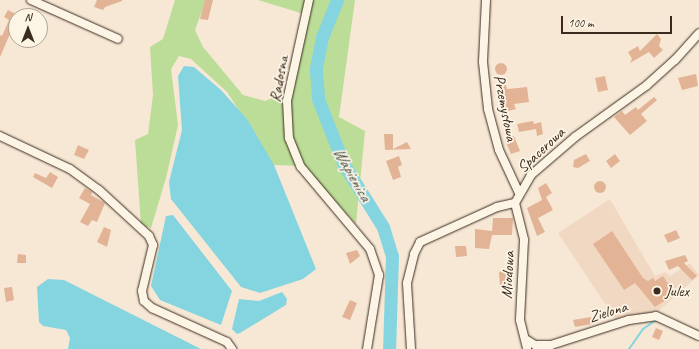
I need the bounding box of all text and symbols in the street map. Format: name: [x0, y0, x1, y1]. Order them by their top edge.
north arrow: [8, 8, 48, 48]
scale bar: [563, 8, 674, 34]
text: N: [25, 10, 31, 24]
text: 100 m: [568, 15, 594, 31]
street label: Radosna: [266, 54, 292, 104]
street label: Przemysłowa: [489, 73, 521, 143]
street label: Spacerowa: [513, 123, 569, 177]
water label: Wapienica: [328, 143, 376, 205]
street label: Miodowa: [497, 251, 519, 299]
place label: Julex: [665, 281, 689, 301]
marker: Julex: [652, 286, 662, 296]
street label: Zielona: [587, 297, 629, 327]

